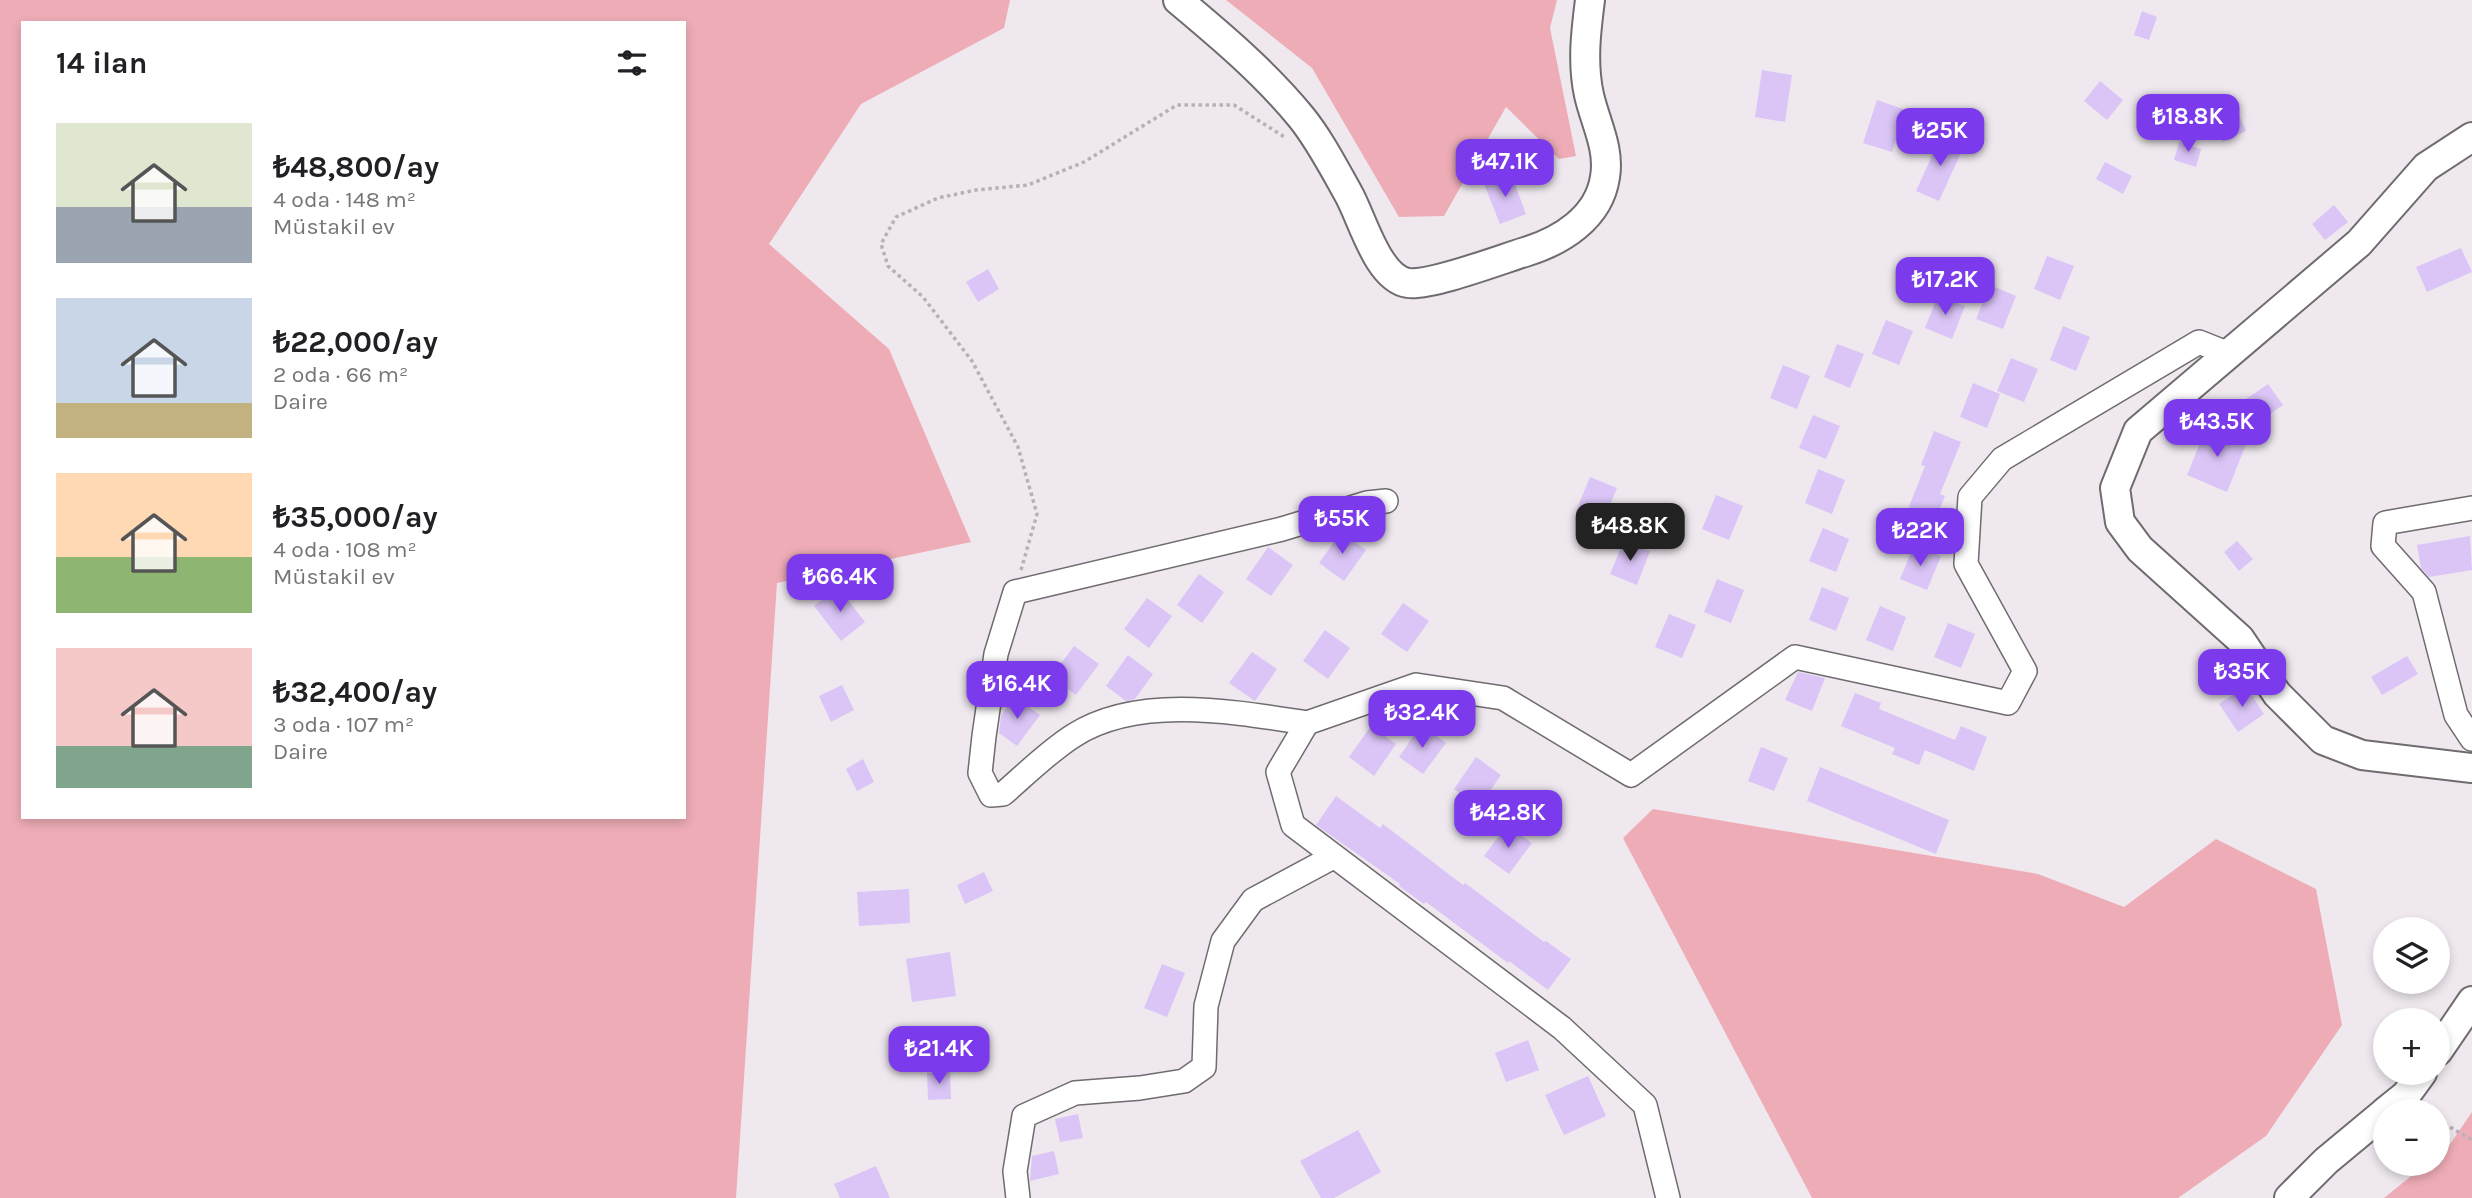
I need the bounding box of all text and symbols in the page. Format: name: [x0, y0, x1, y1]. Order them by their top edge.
icon: filters: [613, 44, 651, 82]
text: 14 ilan: [56, 45, 147, 81]
pin: ₺18.8K: [2131, 94, 2245, 154]
text: ₺18.8K: [2152, 103, 2224, 130]
pin: ₺25K: [1899, 108, 1981, 168]
text: ₺25K: [1912, 117, 1968, 144]
pin: ₺47.1K: [1448, 140, 1562, 199]
text: ₺47.1K: [1472, 148, 1538, 175]
text: ₺48,800/ay: [273, 149, 439, 185]
icon: home: [112, 151, 196, 235]
text: 4 oda · 148 m²: [273, 186, 416, 213]
text: Müstakil ev: [273, 213, 395, 240]
pin: ₺17.2K: [1888, 258, 2002, 317]
text: ₺17.2K: [1912, 266, 1978, 293]
text: ₺22,000/ay: [273, 324, 438, 360]
icon: home: [112, 326, 196, 410]
text: 2 oda · 66 m²: [273, 361, 408, 388]
text: Daire: [273, 388, 328, 415]
pin: ₺43.5K: [2160, 400, 2274, 459]
text: ₺43.5K: [2180, 408, 2254, 435]
pin: ₺55K: [1301, 496, 1383, 556]
text: ₺35,000/ay: [273, 499, 438, 535]
icon: home: [112, 501, 196, 585]
pin: ₺48.8K: [1573, 504, 1687, 563]
text: ₺55K: [1315, 505, 1369, 532]
pin: ₺22K: [1879, 508, 1961, 568]
text: ₺48.8K: [1592, 512, 1668, 539]
text: ₺22K: [1892, 517, 1948, 544]
text: 4 oda · 108 m²: [273, 536, 417, 563]
pin: ₺66.4K: [783, 554, 897, 614]
text: Müstakil ev: [273, 563, 395, 590]
text: ₺66.4K: [803, 563, 877, 590]
pin: ₺35K: [2201, 650, 2283, 709]
text: ₺35K: [2214, 658, 2270, 685]
pin: ₺16.4K: [960, 662, 1074, 721]
text: ₺16.4K: [983, 670, 1052, 697]
text: ₺32,400/ay: [273, 674, 437, 710]
icon: home: [112, 676, 196, 760]
pin: ₺32.4K: [1365, 690, 1479, 750]
text: ₺32.4K: [1384, 699, 1460, 726]
text: 3 oda · 107 m²: [273, 711, 414, 738]
text: Daire: [273, 738, 328, 765]
pin: ₺42.8K: [1451, 790, 1565, 850]
text: ₺42.8K: [1470, 799, 1546, 826]
map controls: [2373, 917, 2450, 1176]
button: layers: [2373, 917, 2450, 994]
button: +: [2373, 1008, 2450, 1085]
pin: ₺21.4K: [882, 1026, 996, 1086]
text: ₺21.4K: [905, 1035, 973, 1062]
button: −: [2373, 1099, 2450, 1176]

